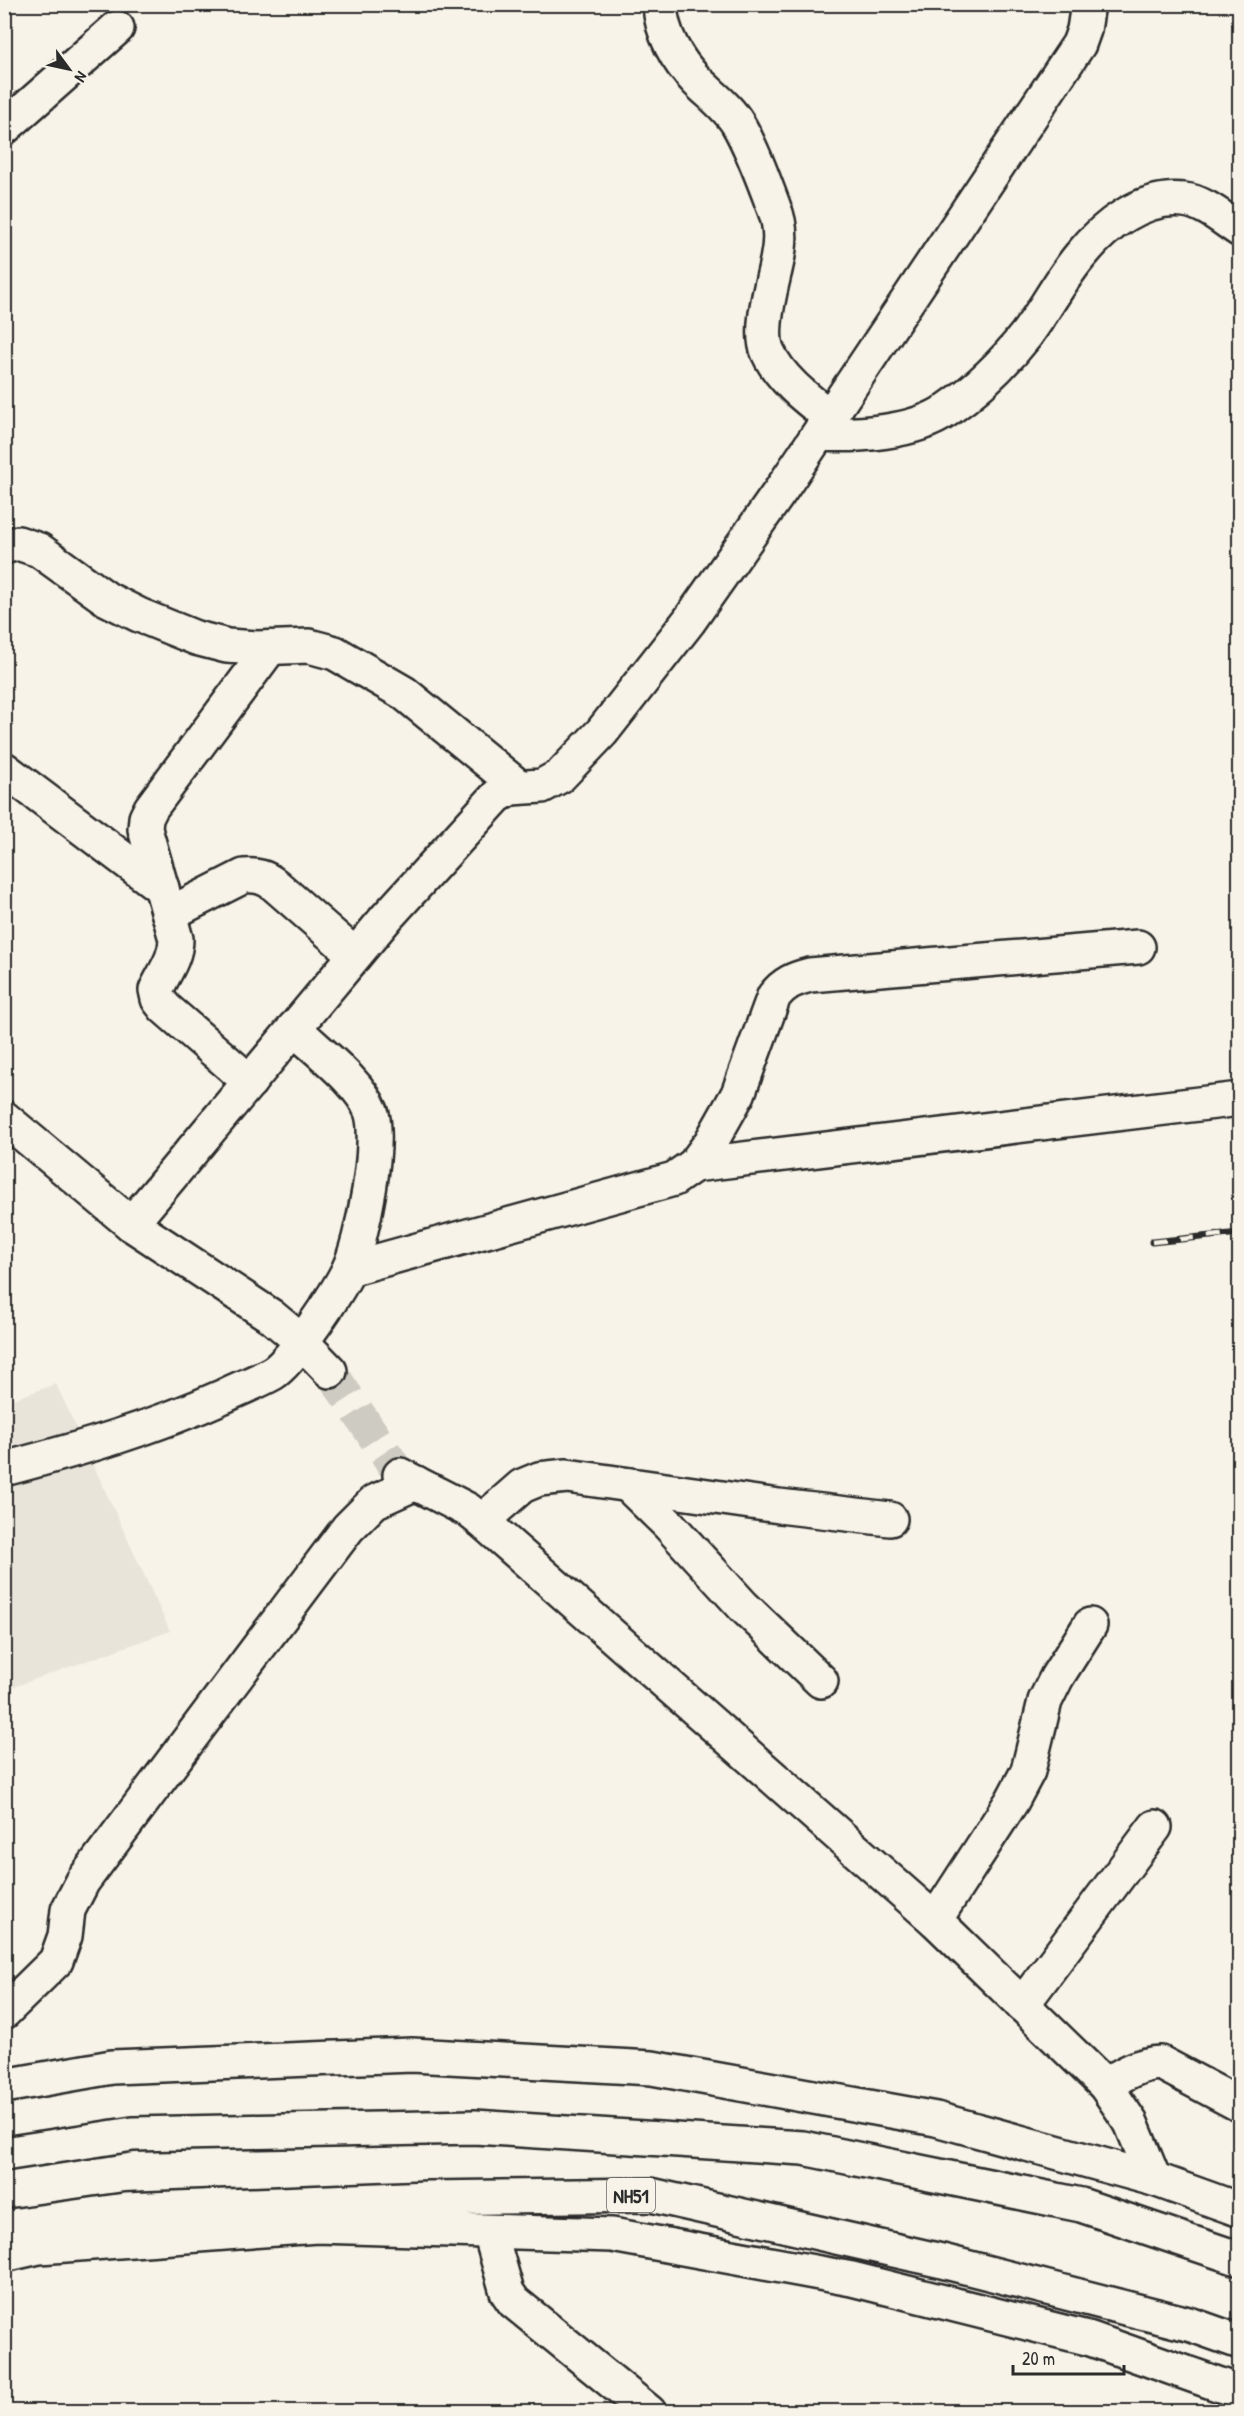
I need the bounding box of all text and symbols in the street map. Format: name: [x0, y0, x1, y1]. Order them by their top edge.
north arrow: [39, 39, 99, 99]
text: N: [70, 68, 93, 87]
road number: NH51: [607, 2178, 655, 2212]
scale bar: [1013, 2338, 1124, 2376]
text: 20 m: [1022, 2346, 1055, 2371]

